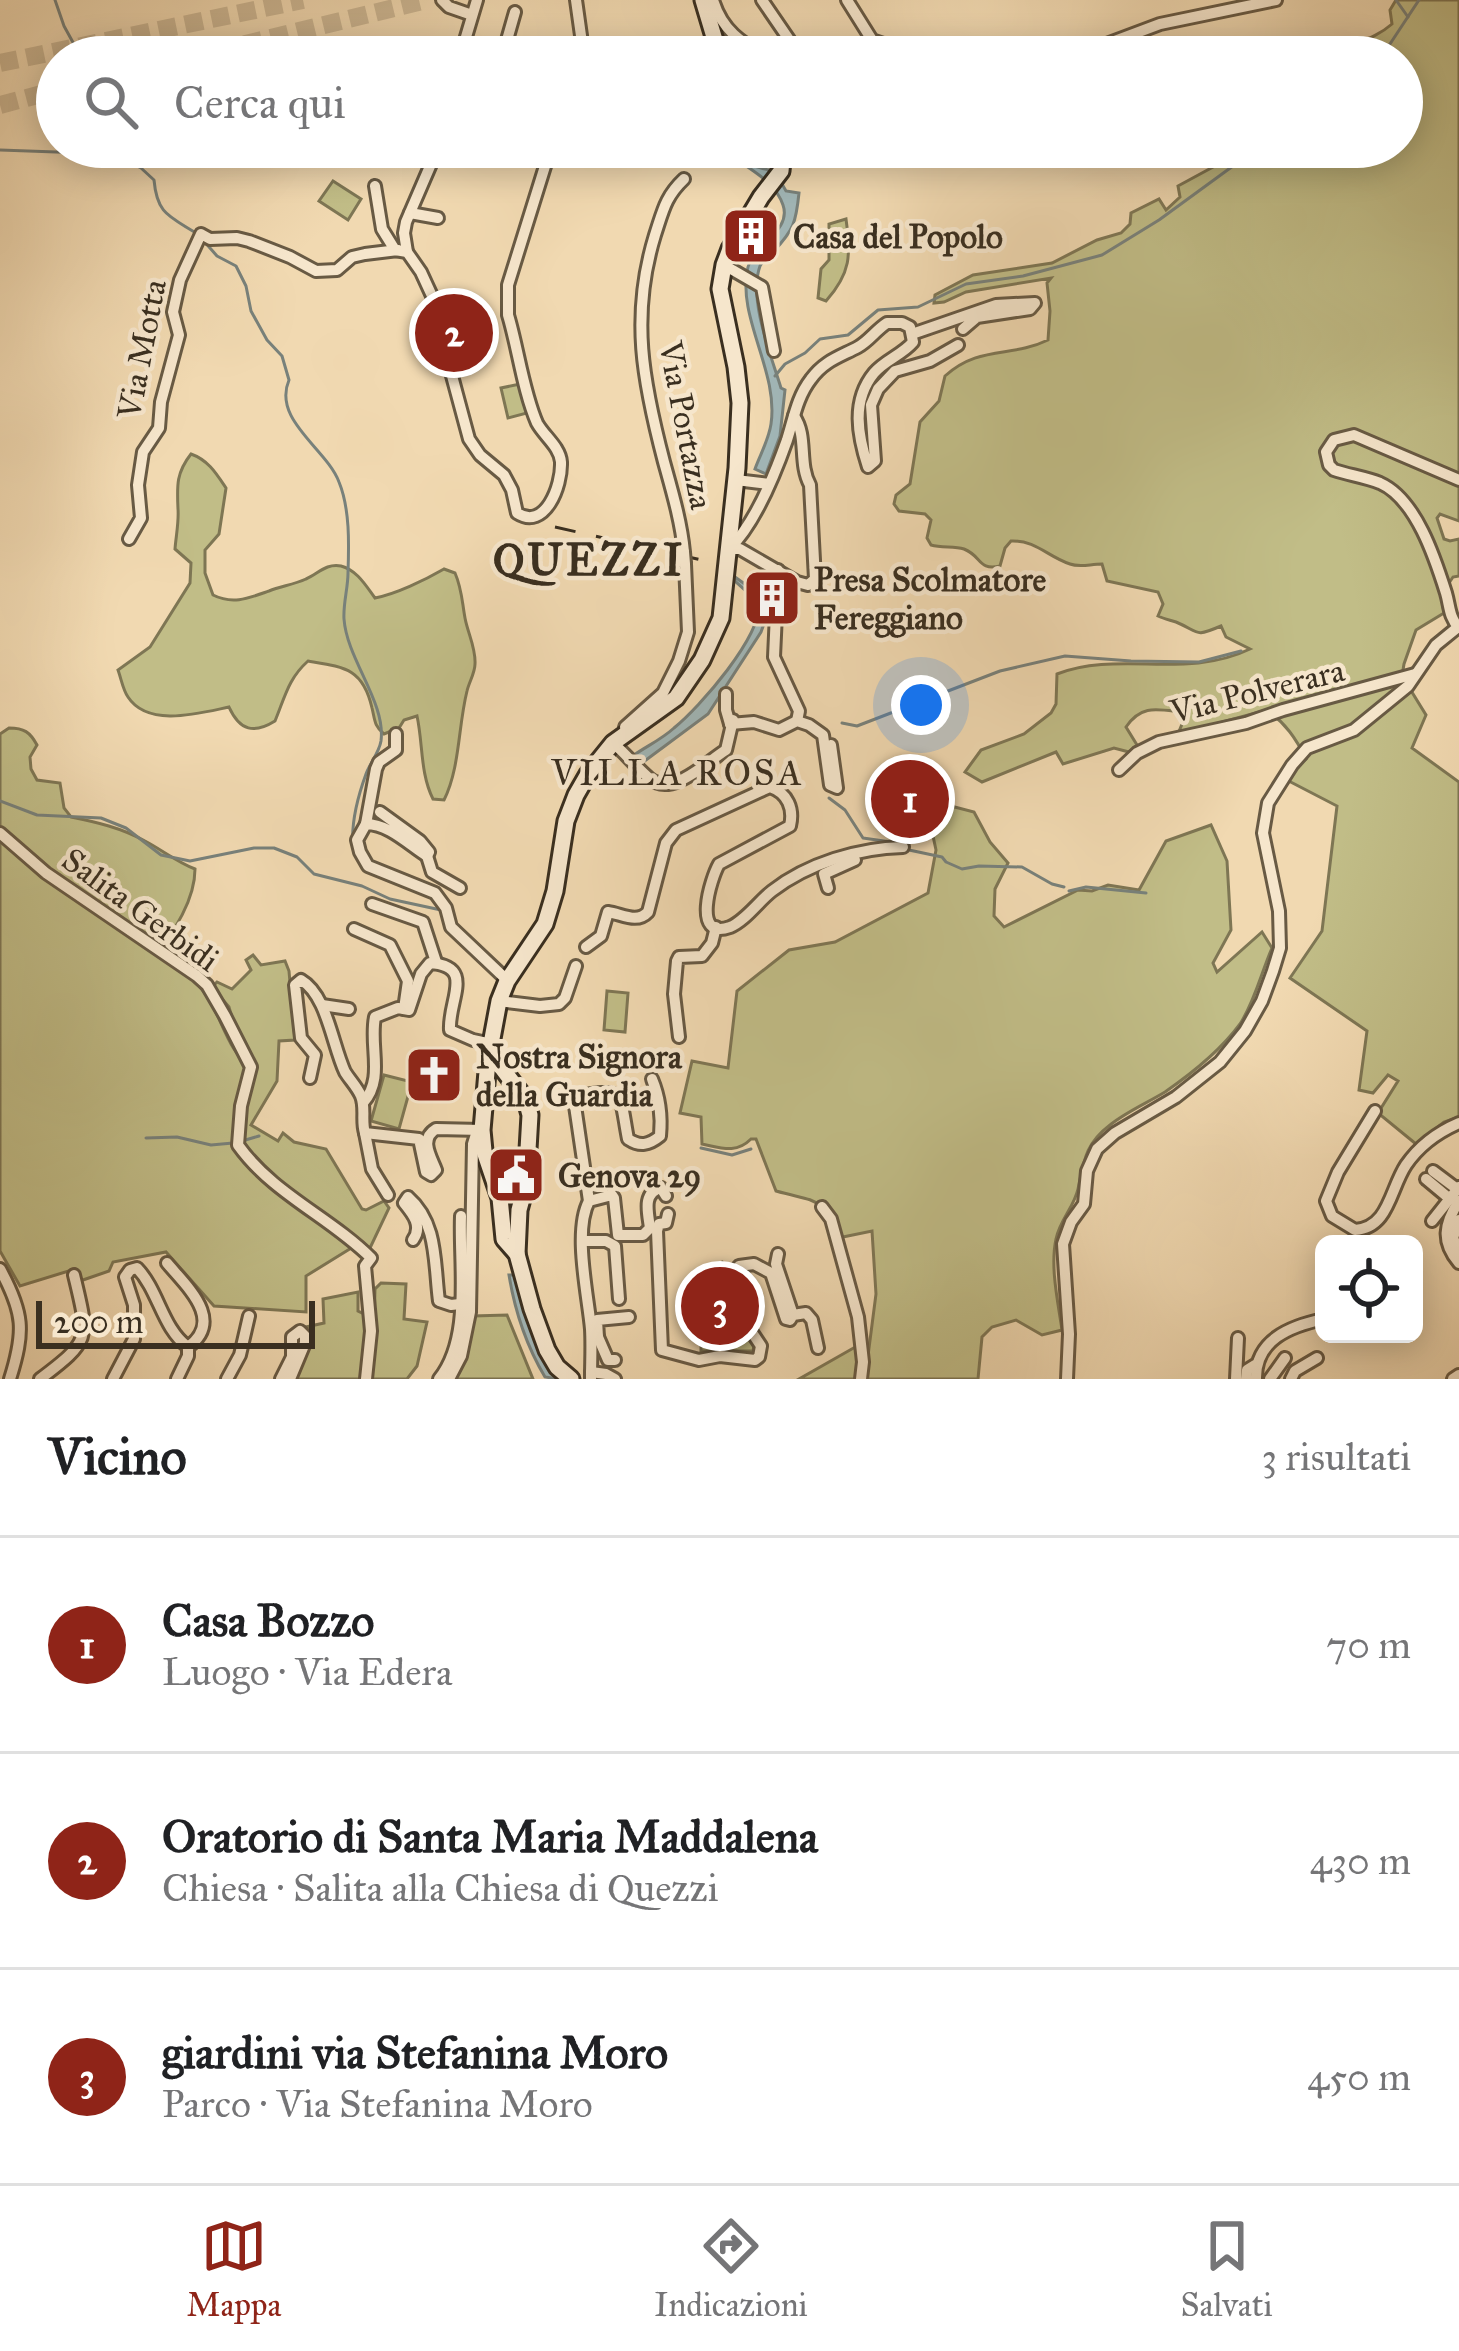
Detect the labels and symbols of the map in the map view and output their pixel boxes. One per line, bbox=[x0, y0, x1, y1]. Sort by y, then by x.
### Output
building icon: Casa del Popolo bbox=[720, 205, 782, 267]
place label: Casa del Popolo bbox=[793, 217, 1003, 257]
street label: Via Motta bbox=[109, 276, 175, 423]
pin: 2 bbox=[415, 288, 493, 378]
street label: Via Portazza bbox=[650, 337, 722, 513]
district label: QUEZZI bbox=[493, 532, 685, 587]
place label: Presa Scolmatore Fereggiano bbox=[814, 560, 1047, 638]
building icon: Presa Scolmatore Fereggiano bbox=[741, 567, 803, 629]
street label: Via Polverara bbox=[1165, 650, 1349, 732]
your location bbox=[891, 675, 951, 735]
district label: VILLA ROSA bbox=[550, 751, 805, 795]
pin: 1 bbox=[871, 754, 949, 844]
street label: Salita Gerbidi bbox=[54, 839, 227, 980]
place label: Nostra Signora della Guardia bbox=[476, 1037, 683, 1115]
church icon: Nostra Signora della Guardia bbox=[403, 1044, 465, 1106]
public building icon: Genova 29 bbox=[485, 1144, 547, 1206]
place label: Genova 29 bbox=[558, 1156, 701, 1197]
pin: 3 bbox=[681, 1261, 759, 1351]
scale bar bbox=[36, 1295, 315, 1348]

